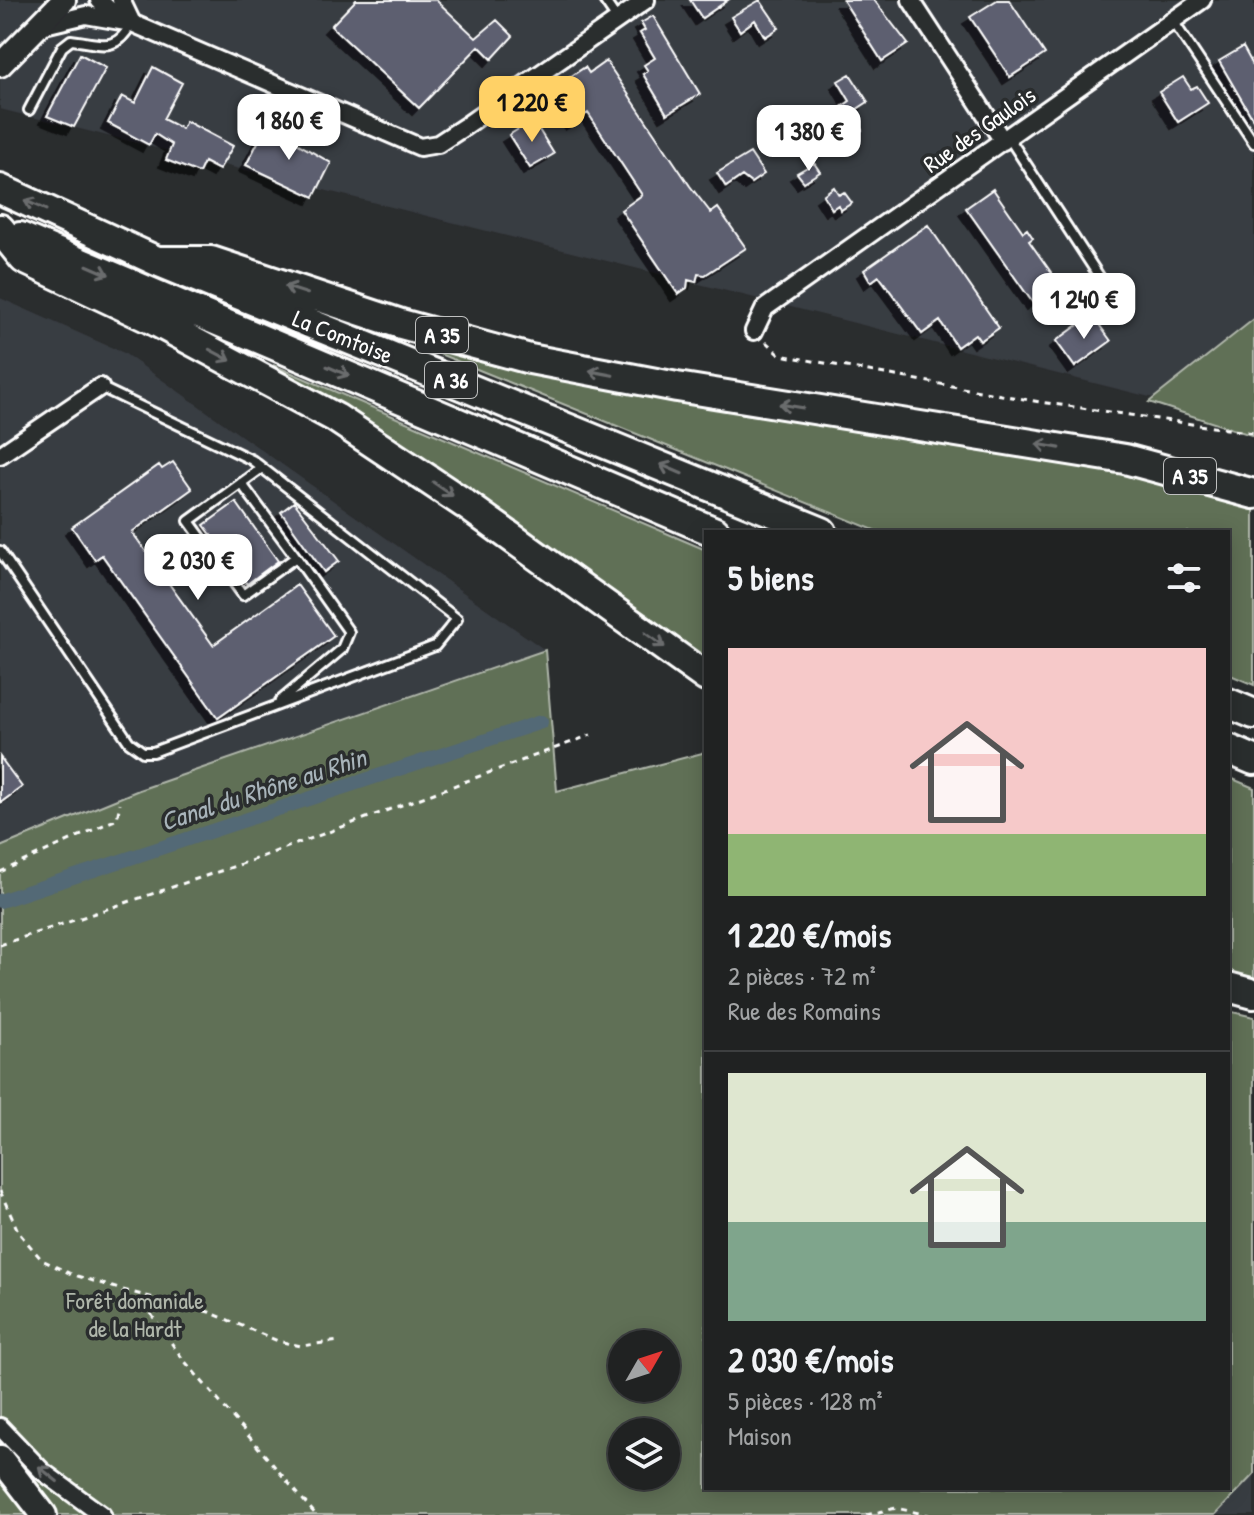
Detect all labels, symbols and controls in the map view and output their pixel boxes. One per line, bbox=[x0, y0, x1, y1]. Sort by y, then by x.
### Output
pin: 1 220 € bbox=[458, 76, 606, 144]
street label: Rue des Gaulois bbox=[916, 78, 1042, 180]
text: 1 220 € bbox=[497, 84, 567, 119]
pin: 1 860 € bbox=[215, 94, 363, 162]
text: 1 860 € bbox=[255, 102, 323, 137]
pin: 1 380 € bbox=[735, 105, 883, 173]
text: 1 380 € bbox=[775, 113, 843, 148]
one-way arrow bbox=[24, 197, 48, 212]
one-way arrow bbox=[85, 264, 110, 279]
pin: 1 240 € bbox=[1010, 273, 1158, 341]
text: 1 240 € bbox=[1050, 281, 1118, 316]
one-way arrow bbox=[284, 282, 309, 297]
street label: La Comtoise bbox=[288, 301, 398, 371]
road number: A 35 bbox=[416, 317, 468, 353]
one-way arrow bbox=[208, 348, 232, 364]
road number: A 36 bbox=[425, 362, 477, 398]
one-way arrow bbox=[589, 364, 614, 379]
one-way arrow bbox=[325, 365, 349, 380]
one-way arrow bbox=[779, 397, 805, 412]
one-way arrow bbox=[1036, 438, 1061, 453]
road number: A 35 bbox=[1164, 458, 1216, 494]
one-way arrow bbox=[660, 461, 684, 476]
one-way arrow bbox=[431, 481, 453, 497]
pin: 2 030 € bbox=[124, 534, 272, 602]
text: 2 030 € bbox=[162, 542, 234, 577]
text: 5 biens bbox=[728, 555, 814, 601]
icon: filters bbox=[1162, 556, 1206, 600]
one-way arrow bbox=[643, 632, 665, 648]
icon: home bbox=[895, 700, 1039, 844]
water label: Canal du Rhône au Rhin bbox=[156, 739, 372, 839]
text: 1 220 €/mois bbox=[728, 912, 891, 958]
text: 2 pièces · 72 m² bbox=[728, 958, 876, 993]
text: Rue des Romains bbox=[728, 993, 881, 1028]
icon: home bbox=[895, 1125, 1039, 1269]
park label: Forêt domaniale de la Hardt bbox=[65, 1284, 204, 1344]
north arrow bbox=[608, 1330, 680, 1402]
map controls bbox=[608, 1330, 680, 1490]
text: 2 030 €/mois bbox=[728, 1337, 894, 1383]
text: 5 pièces · 128 m² bbox=[728, 1383, 882, 1418]
button: layers bbox=[608, 1418, 680, 1490]
text: Maison bbox=[728, 1418, 792, 1453]
one-way arrow bbox=[38, 1466, 59, 1483]

